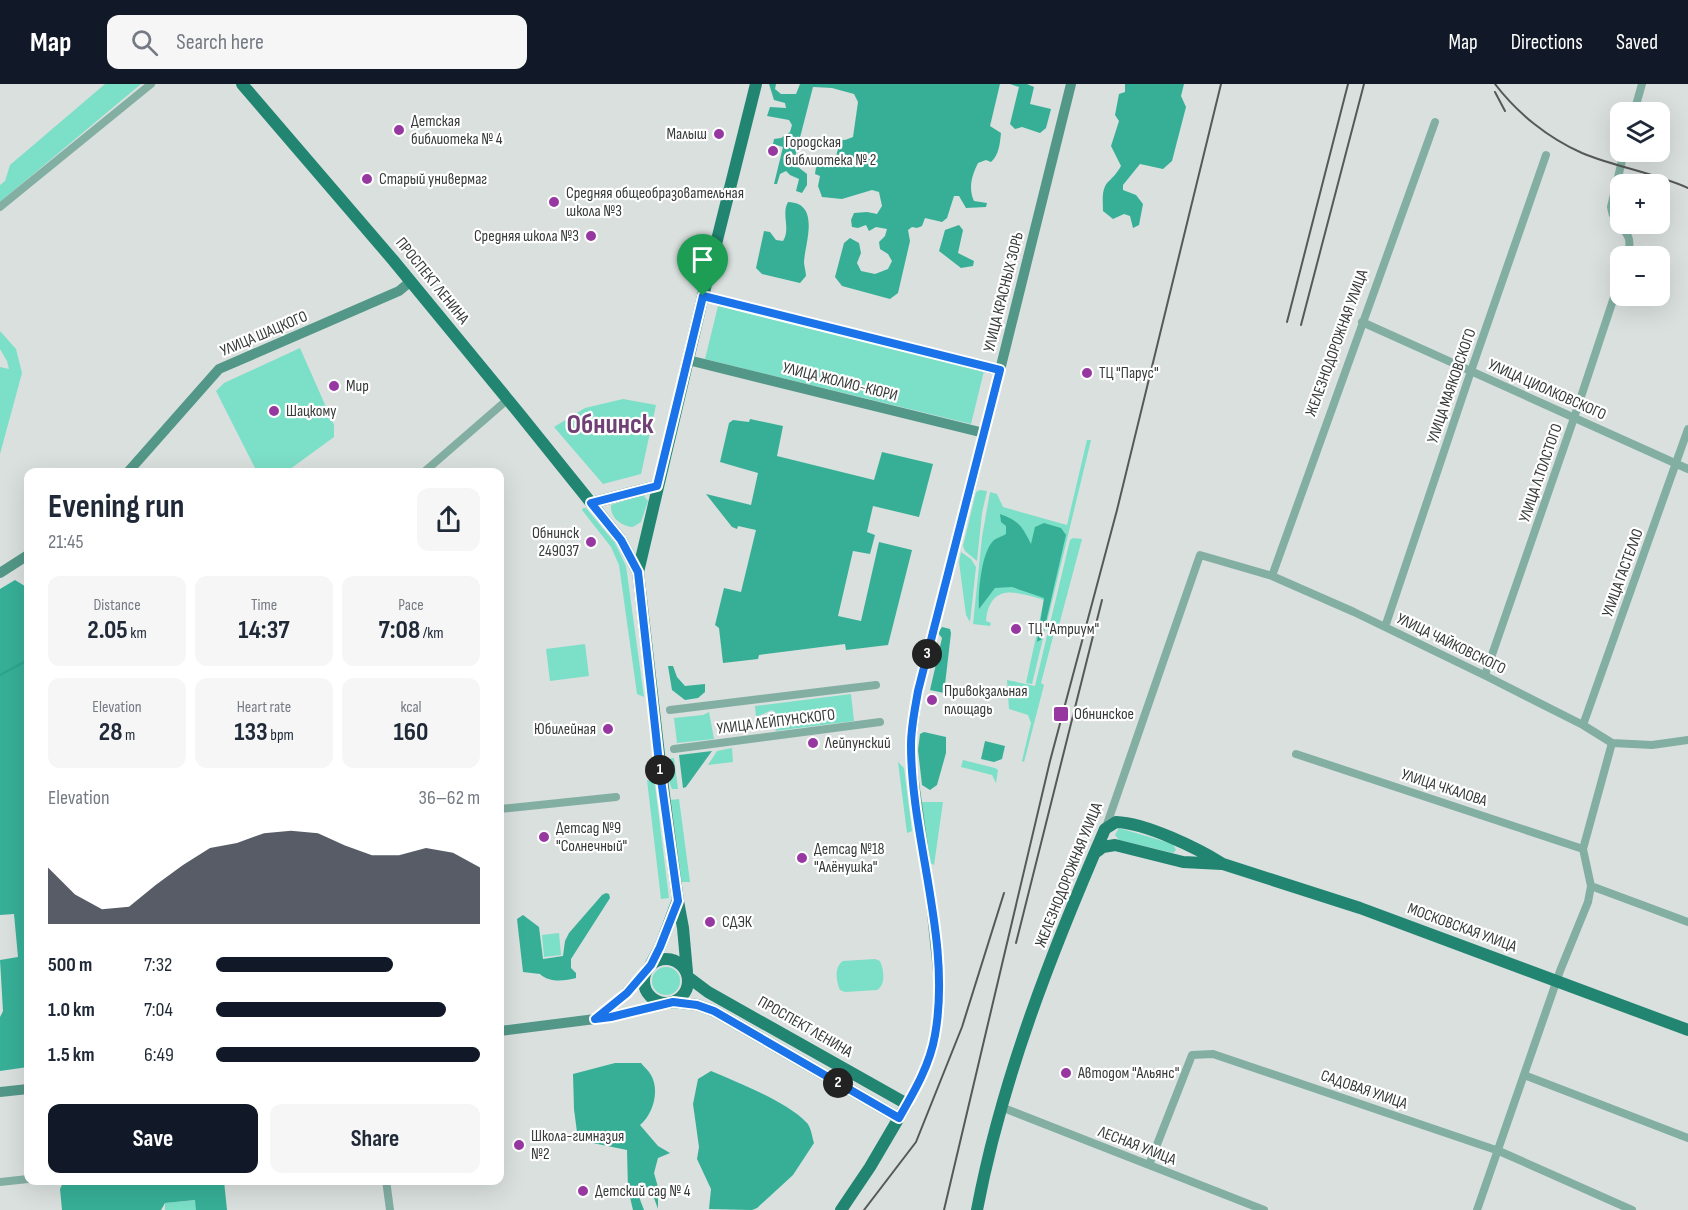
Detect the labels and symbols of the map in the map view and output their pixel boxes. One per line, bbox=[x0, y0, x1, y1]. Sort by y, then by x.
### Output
place label: Детская библиотека № 4 bbox=[411, 112, 503, 149]
marker: Детская библиотека № 4 bbox=[392, 123, 406, 137]
place label: Малыш bbox=[667, 125, 707, 144]
marker: Малыш bbox=[712, 127, 726, 141]
place label: Городская библиотека № 2 bbox=[785, 133, 876, 170]
marker: Городская библиотека № 2 bbox=[766, 144, 780, 158]
place label: Старый универмаг bbox=[379, 170, 487, 189]
marker: Старый универмаг bbox=[360, 172, 374, 186]
place label: Средняя общеобразовательная школа №3 bbox=[566, 184, 744, 221]
marker: Средняя общеобразовательная школа №3 bbox=[547, 195, 561, 209]
place label: Средняя школа №3 bbox=[474, 227, 579, 246]
marker: Средняя школа №3 bbox=[584, 229, 598, 243]
street label: УЛИЦА КРАСНЫХ ЗОРЬ bbox=[980, 230, 1028, 354]
street label: ПРОСПЕКТ ЛЕНИНА bbox=[391, 234, 473, 328]
pin bbox=[677, 234, 728, 296]
street label: ЖЕЛЕЗНОДОРОЖНАЯ УЛИЦА bbox=[1302, 267, 1372, 419]
street label: УЛИЦА ШАЦКОГО bbox=[218, 307, 310, 361]
street label: УЛИЦА МАЯКОВСКОГО bbox=[1423, 326, 1481, 446]
street label: УЛИЦА ЦИОЛКОВСКОГО bbox=[1485, 355, 1609, 425]
street label: УЛИЦА ЖОЛИО-КЮРИ bbox=[780, 359, 900, 405]
place label: ТЦ "Парус" bbox=[1099, 364, 1159, 383]
marker: ТЦ "Парус" bbox=[1080, 366, 1094, 380]
place label: Мир bbox=[346, 377, 369, 396]
marker: Мир bbox=[327, 379, 341, 393]
place label: Шацкому bbox=[286, 402, 336, 421]
marker: Шацкому bbox=[267, 404, 281, 418]
district label: Обнинск bbox=[566, 408, 654, 441]
street label: УЛИЦА Л.ТОЛСТОГО bbox=[1515, 421, 1567, 525]
place label: Обнинск 249037 bbox=[532, 524, 580, 561]
street label: УЛИЦА ГАСТЕЛЛО bbox=[1598, 526, 1648, 620]
marker: Обнинск 249037 bbox=[584, 535, 598, 549]
street label: УЛИЦА ЧАЙКОВСКОГО bbox=[1393, 609, 1509, 679]
place label: ТЦ "Атриум" bbox=[1028, 620, 1099, 639]
marker: ТЦ "Атриум" bbox=[1009, 622, 1023, 636]
pin: 3 bbox=[912, 639, 942, 669]
place label: Привокзальная площадь bbox=[944, 682, 1028, 719]
marker: Привокзальная площадь bbox=[925, 693, 939, 707]
street label: УЛИЦА ЛЕЙПУНСКОГО bbox=[716, 705, 836, 739]
marker: Обнинское bbox=[1052, 705, 1070, 723]
place label: Обнинское bbox=[1074, 705, 1134, 724]
place label: Юбилейная bbox=[534, 720, 596, 739]
marker: Юбилейная bbox=[601, 722, 615, 736]
place label: Лейпунский bbox=[824, 734, 891, 753]
marker: Лейпунский bbox=[806, 736, 820, 750]
pin: 1 bbox=[645, 755, 675, 785]
street label: УЛИЦА ЧКАЛОВА bbox=[1399, 765, 1490, 811]
street label: ЖЕЛЕЗНОДОРОЖНАЯ УЛИЦА bbox=[1031, 800, 1107, 950]
place label: Детсад №9 "Солнечный" bbox=[556, 819, 627, 856]
marker: Детсад №9 "Солнечный" bbox=[537, 830, 551, 844]
place label: Детсад №18 "Алёнушка" bbox=[814, 840, 885, 877]
marker: Детсад №18 "Алёнушка" bbox=[795, 851, 809, 865]
street label: МОСКОВСКАЯ УЛИЦА bbox=[1405, 899, 1519, 957]
place label: СДЭК bbox=[722, 913, 753, 932]
marker: СДЭК bbox=[703, 915, 717, 929]
street label: ПРОСПЕКТ ЛЕНИНА bbox=[754, 992, 856, 1062]
place label: Автодом "Альянс" bbox=[1077, 1064, 1179, 1083]
marker: Автодом "Альянс" bbox=[1059, 1066, 1073, 1080]
street label: САДОВАЯ УЛИЦА bbox=[1318, 1066, 1410, 1114]
pin: 2 bbox=[823, 1068, 853, 1098]
street label: ЛЕСНАЯ УЛИЦА bbox=[1095, 1122, 1179, 1170]
place label: Школа-гимназия №2 bbox=[531, 1127, 624, 1164]
marker: Школа-гимназия №2 bbox=[512, 1138, 526, 1152]
place label: Детский сад № 4 bbox=[595, 1182, 691, 1201]
marker: Детский сад № 4 bbox=[576, 1184, 590, 1198]

